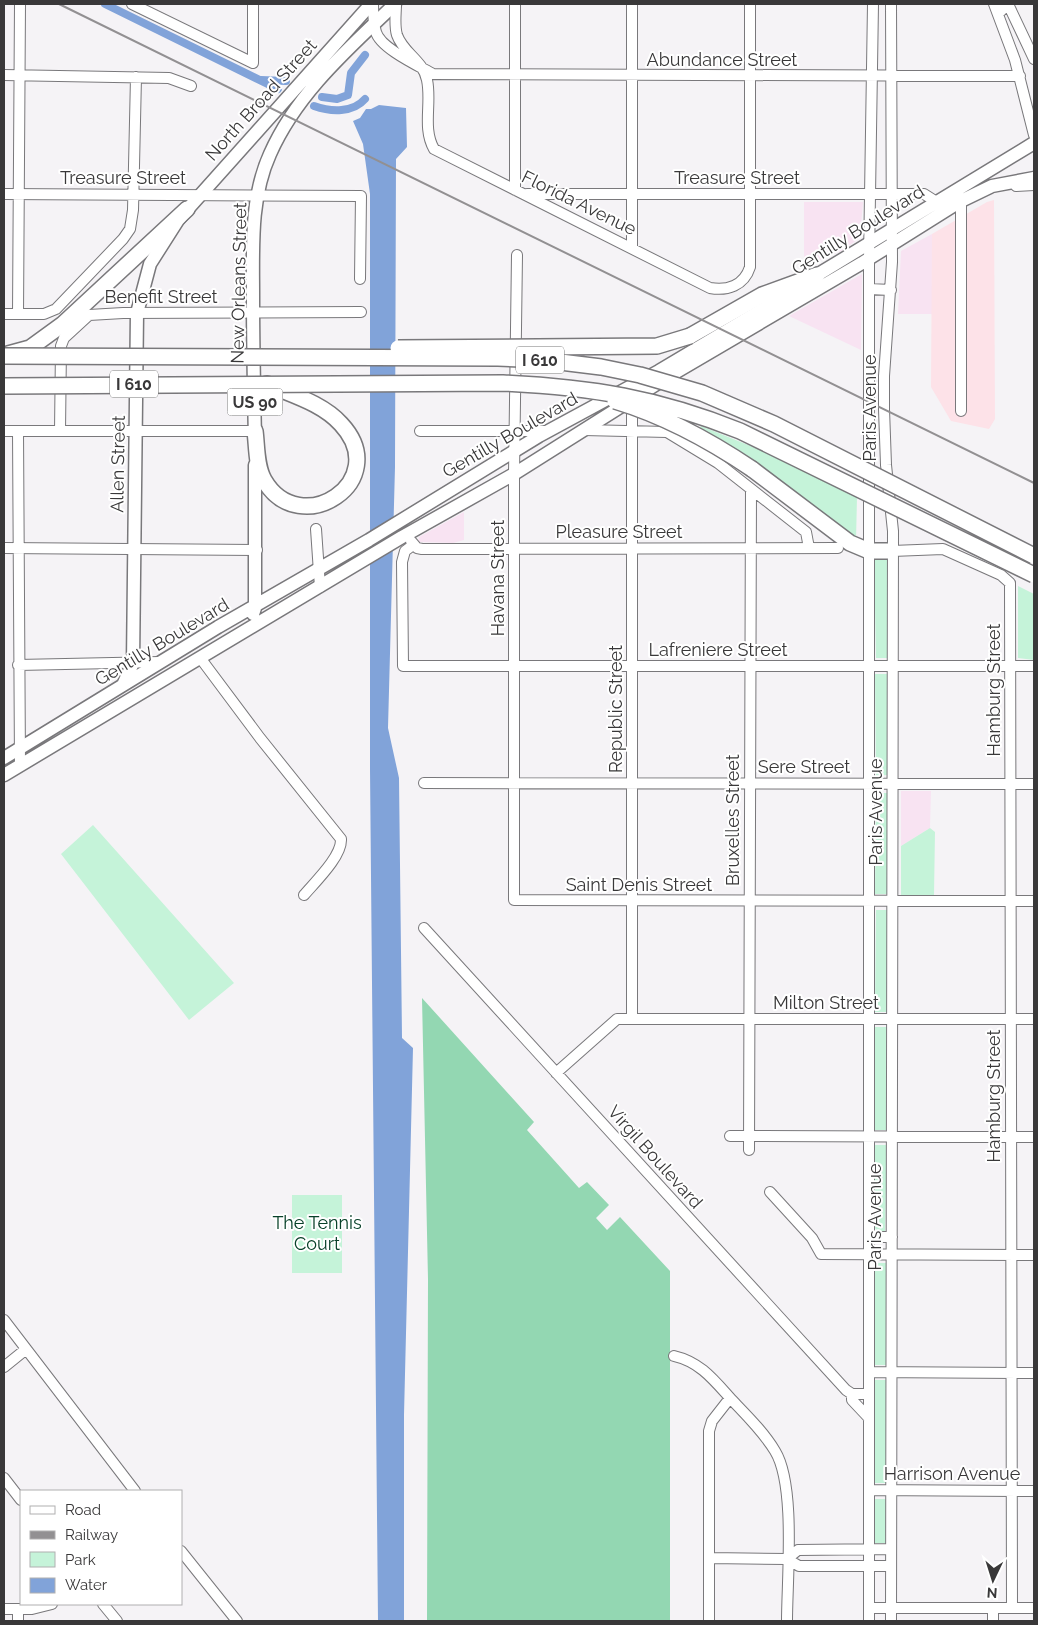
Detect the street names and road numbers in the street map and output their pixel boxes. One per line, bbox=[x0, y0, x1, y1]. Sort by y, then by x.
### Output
street label: North Broad Street bbox=[201, 35, 321, 165]
street label: Abundance Street bbox=[647, 49, 797, 70]
street label: Florida Avenue bbox=[519, 166, 640, 239]
street label: Treasure Street bbox=[60, 167, 186, 188]
street label: Treasure Street bbox=[674, 167, 800, 188]
street label: Gentilly Boulevard bbox=[788, 180, 928, 279]
street label: New Orleans Street bbox=[227, 202, 250, 364]
street label: Benefit Street bbox=[104, 286, 218, 307]
road number: I 610 bbox=[516, 346, 564, 374]
street label: Paris Avenue bbox=[859, 354, 880, 462]
road number: I 610 bbox=[110, 370, 158, 398]
street label: Gentilly Boulevard bbox=[439, 387, 581, 482]
road number: US 90 bbox=[228, 388, 282, 416]
street label: Allen Street bbox=[106, 415, 129, 513]
street label: Havana Street bbox=[487, 520, 508, 636]
street label: Pleasure Street bbox=[556, 521, 682, 542]
street label: Gentilly Boulevard bbox=[91, 593, 232, 690]
street label: Hamburg Street bbox=[983, 623, 1004, 757]
street label: Lafreniere Street bbox=[649, 639, 787, 660]
street label: Republic Street bbox=[605, 645, 626, 773]
street label: Bruxelles Street bbox=[722, 754, 743, 886]
street label: Sere Street bbox=[758, 756, 850, 777]
street label: Paris Avenue bbox=[865, 758, 886, 866]
street label: Saint Denis Street bbox=[566, 874, 712, 895]
street label: Milton Street bbox=[773, 992, 879, 1013]
street label: Hamburg Street bbox=[983, 1029, 1004, 1163]
street label: Virgil Boulevard bbox=[604, 1101, 707, 1212]
street label: Paris Avenue bbox=[864, 1163, 885, 1271]
street label: Harrison Avenue bbox=[884, 1463, 1021, 1484]

